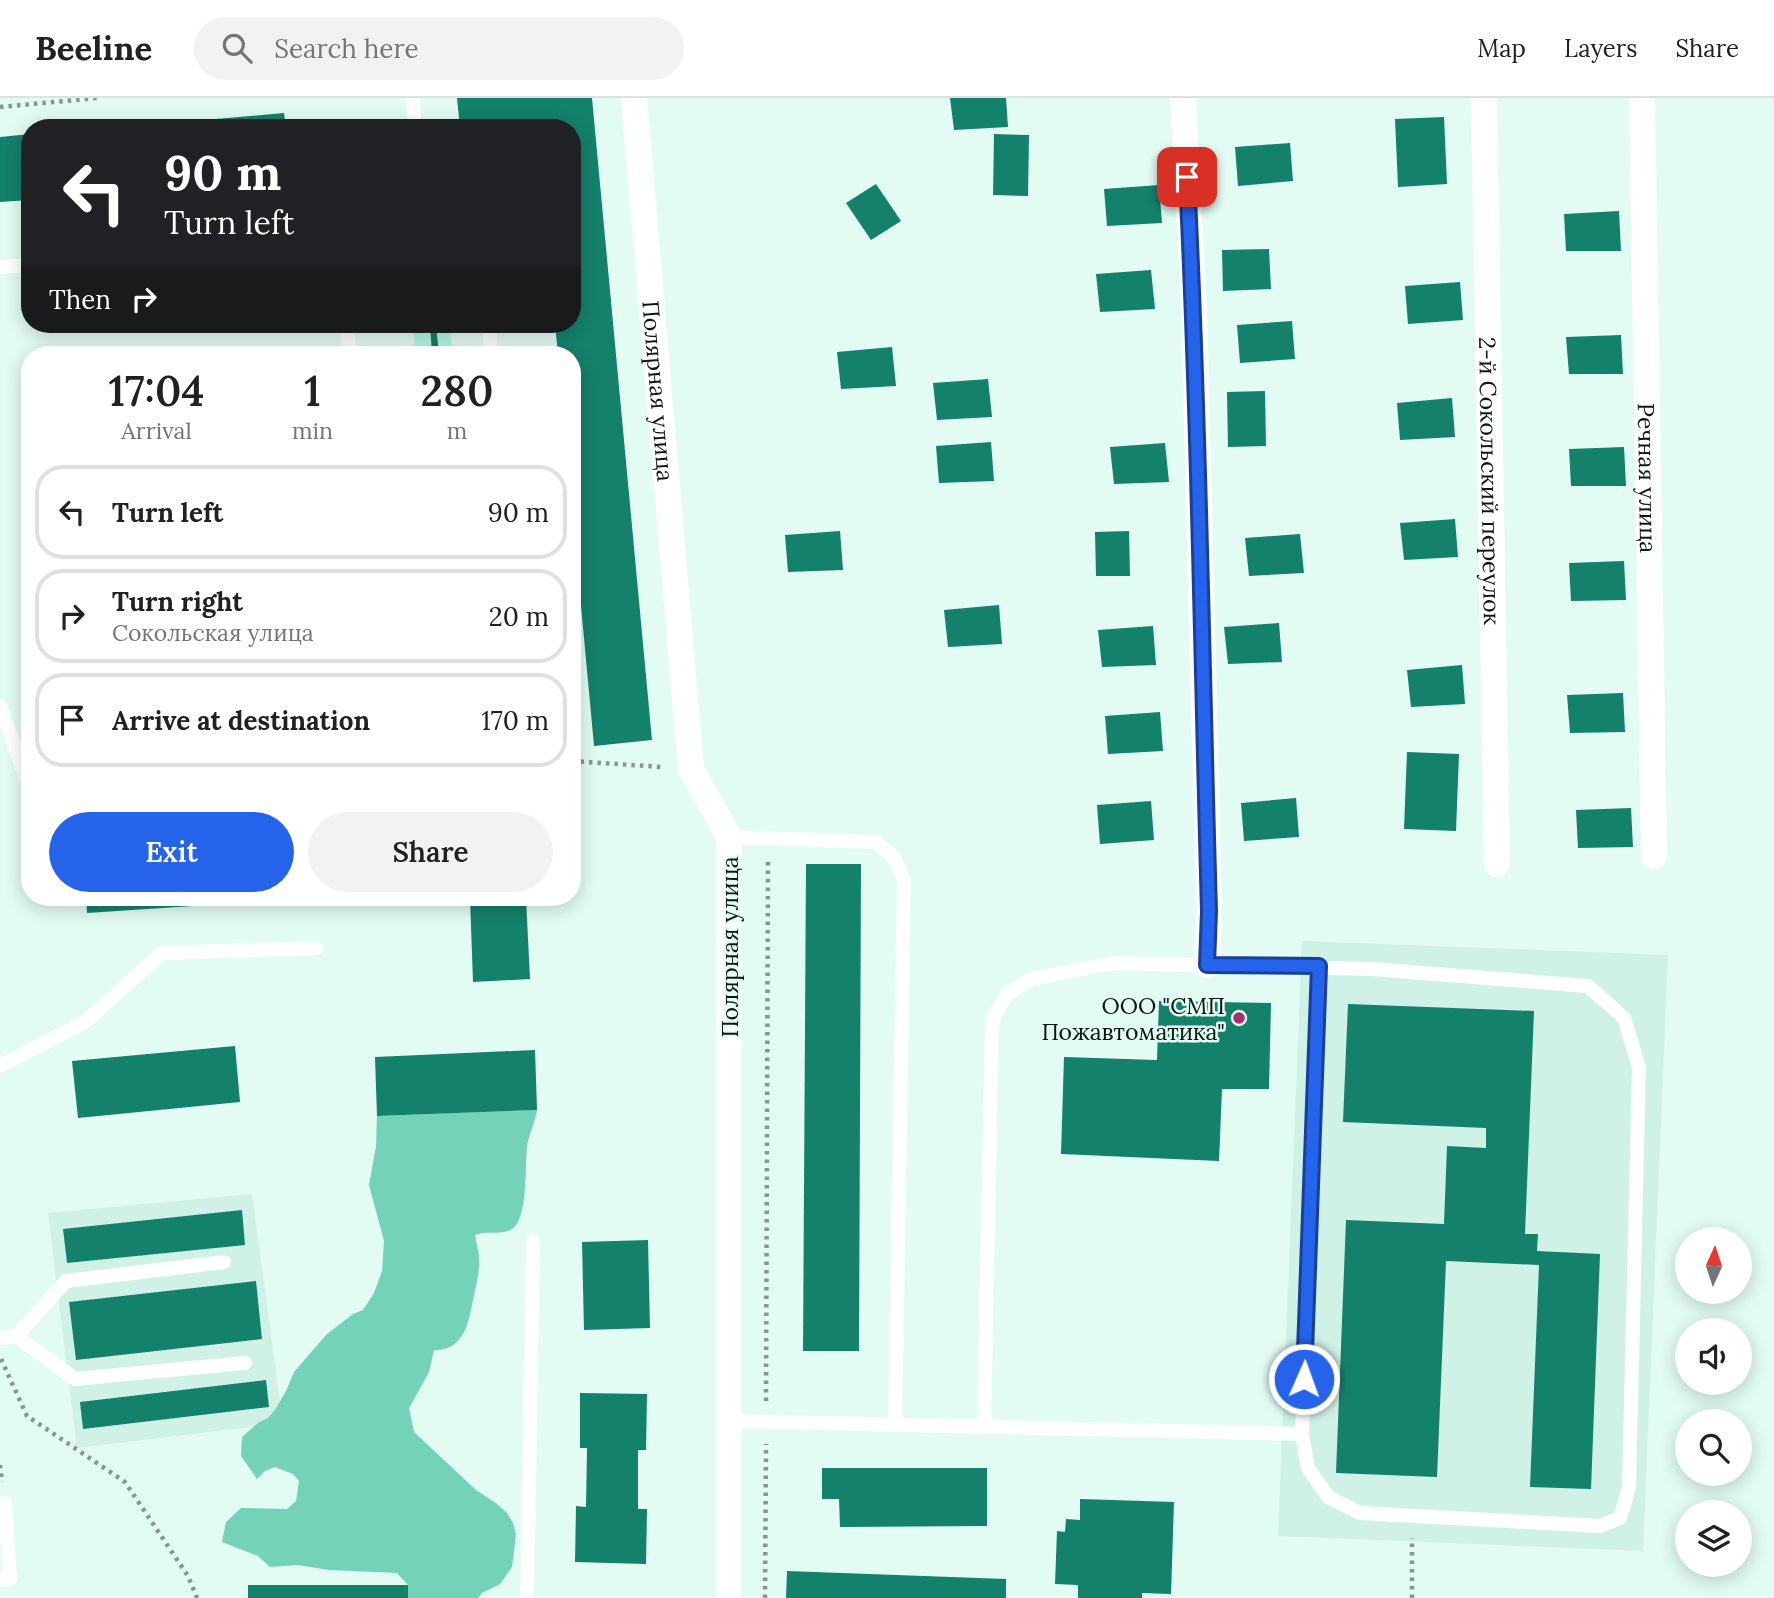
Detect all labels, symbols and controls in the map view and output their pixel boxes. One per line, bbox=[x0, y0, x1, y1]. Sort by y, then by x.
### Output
search box bbox=[194, 17, 684, 80]
text: Beeline bbox=[35, 27, 152, 69]
icon: search bbox=[218, 29, 256, 67]
text: Search here bbox=[274, 32, 419, 65]
text: Map bbox=[1477, 33, 1526, 64]
text: Layers bbox=[1564, 33, 1637, 64]
text: Share bbox=[1675, 33, 1739, 64]
text: 90 m bbox=[164, 141, 281, 203]
icon: left bbox=[49, 147, 140, 238]
pin bbox=[1157, 147, 1217, 207]
icon: arrive bbox=[1168, 158, 1206, 196]
text: Turn left bbox=[164, 202, 294, 243]
icon: right bbox=[125, 280, 163, 318]
text: Then bbox=[49, 283, 111, 316]
street label: Полярная улица bbox=[637, 299, 681, 483]
street label: 2-й Сокольский переулок bbox=[1474, 337, 1507, 626]
text: 17:04 bbox=[109, 364, 204, 418]
text: 1 bbox=[304, 364, 321, 418]
text: 280 bbox=[421, 364, 493, 418]
street label: Речная улица bbox=[1632, 403, 1664, 553]
text: Arrival bbox=[121, 416, 192, 445]
text: min bbox=[292, 416, 333, 445]
text: m bbox=[447, 416, 467, 445]
icon: left bbox=[53, 493, 91, 531]
text: Turn left bbox=[112, 496, 223, 529]
text: 90 m bbox=[488, 496, 549, 529]
text: Turn right bbox=[112, 585, 243, 618]
icon: right bbox=[53, 597, 91, 635]
text: 20 m bbox=[489, 600, 549, 633]
text: Сокольская улица bbox=[112, 618, 314, 647]
icon: arrive bbox=[53, 701, 91, 739]
text: Arrive at destination bbox=[112, 704, 370, 737]
text: 170 m bbox=[481, 704, 549, 737]
button: Exit bbox=[49, 812, 294, 892]
button: Share bbox=[308, 812, 553, 892]
street label: Полярная улица bbox=[715, 856, 744, 1038]
place label: ООО "СМП Пожавтоматика" bbox=[1041, 991, 1225, 1046]
marker: ООО "СМП Пожавтоматика" bbox=[1231, 1010, 1247, 1026]
north arrow bbox=[1675, 1227, 1752, 1304]
map controls bbox=[1675, 1227, 1752, 1577]
button: sound bbox=[1675, 1318, 1752, 1395]
position arrow bbox=[1267, 1342, 1341, 1416]
button: search bbox=[1675, 1409, 1752, 1486]
button: layers bbox=[1675, 1500, 1752, 1577]

